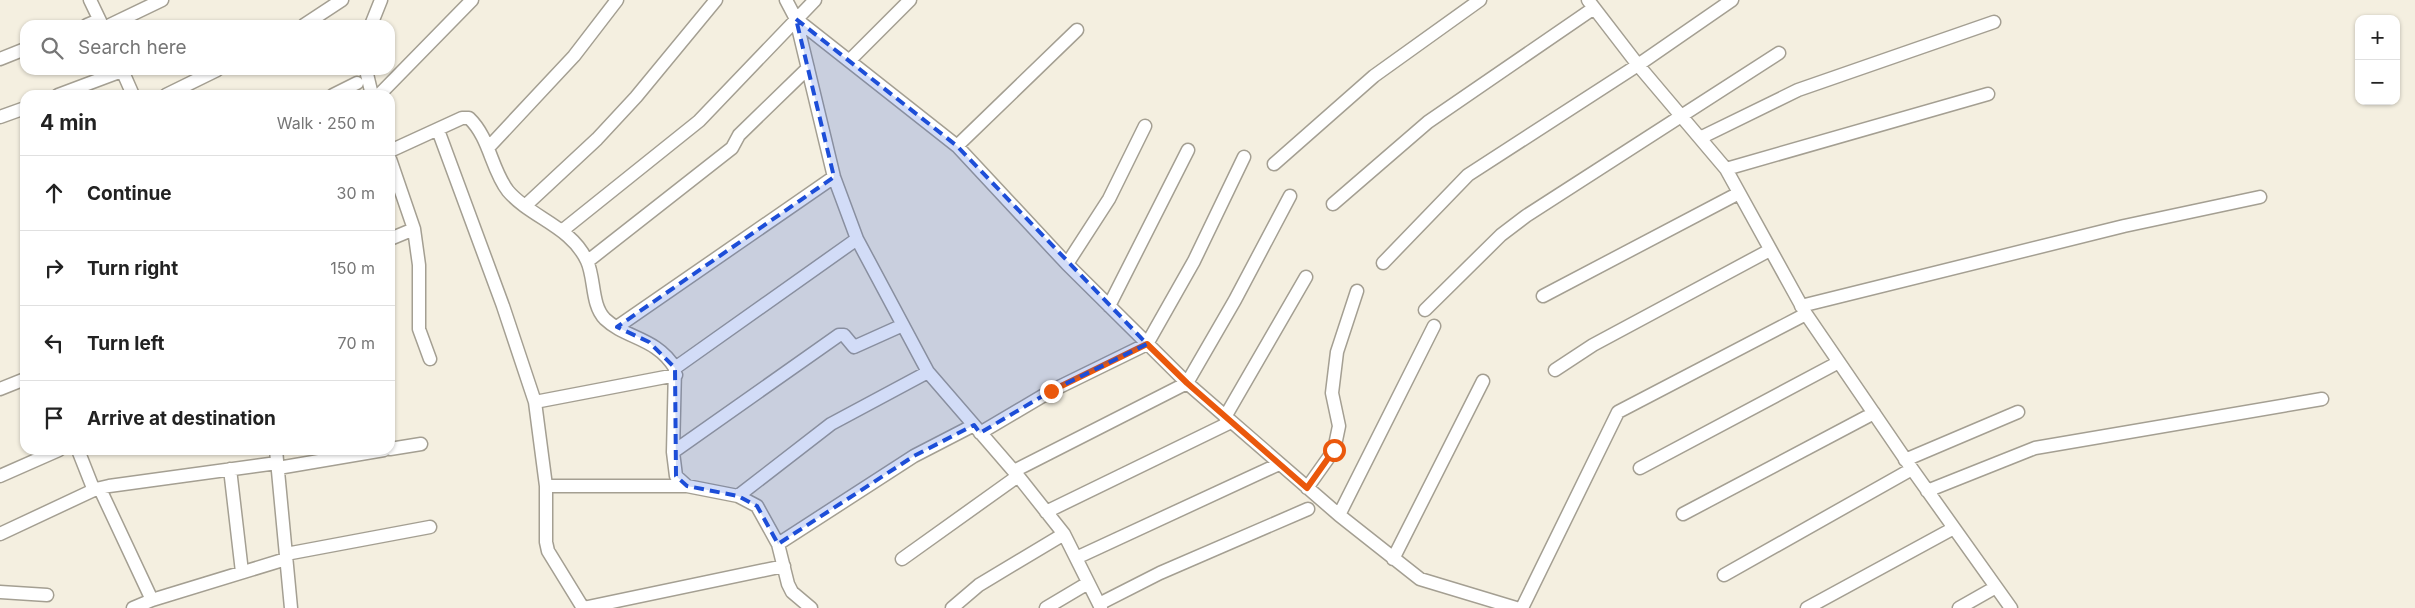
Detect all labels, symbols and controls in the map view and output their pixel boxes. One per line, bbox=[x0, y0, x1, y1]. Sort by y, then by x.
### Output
map controls bbox=[2355, 15, 2400, 105]
button: + bbox=[2355, 15, 2400, 60]
search box bbox=[20, 20, 395, 75]
icon: search bbox=[38, 34, 66, 62]
text: Search here bbox=[78, 36, 187, 59]
button: − bbox=[2355, 60, 2400, 105]
text: 4 min bbox=[40, 110, 97, 135]
text: Walk · 250 m bbox=[277, 113, 375, 133]
icon: ahead bbox=[40, 179, 68, 207]
text: Continue bbox=[87, 182, 172, 205]
text: 30 m bbox=[337, 183, 375, 203]
icon: right bbox=[40, 254, 68, 282]
text: Turn right bbox=[87, 257, 178, 280]
text: 150 m bbox=[330, 258, 375, 278]
icon: left bbox=[40, 329, 68, 357]
text: Turn left bbox=[87, 332, 165, 355]
text: 70 m bbox=[338, 333, 375, 353]
route end bbox=[1040, 380, 1063, 403]
icon: arrive bbox=[40, 404, 68, 432]
text: Arrive at destination bbox=[87, 407, 276, 430]
route start bbox=[1323, 439, 1346, 462]

